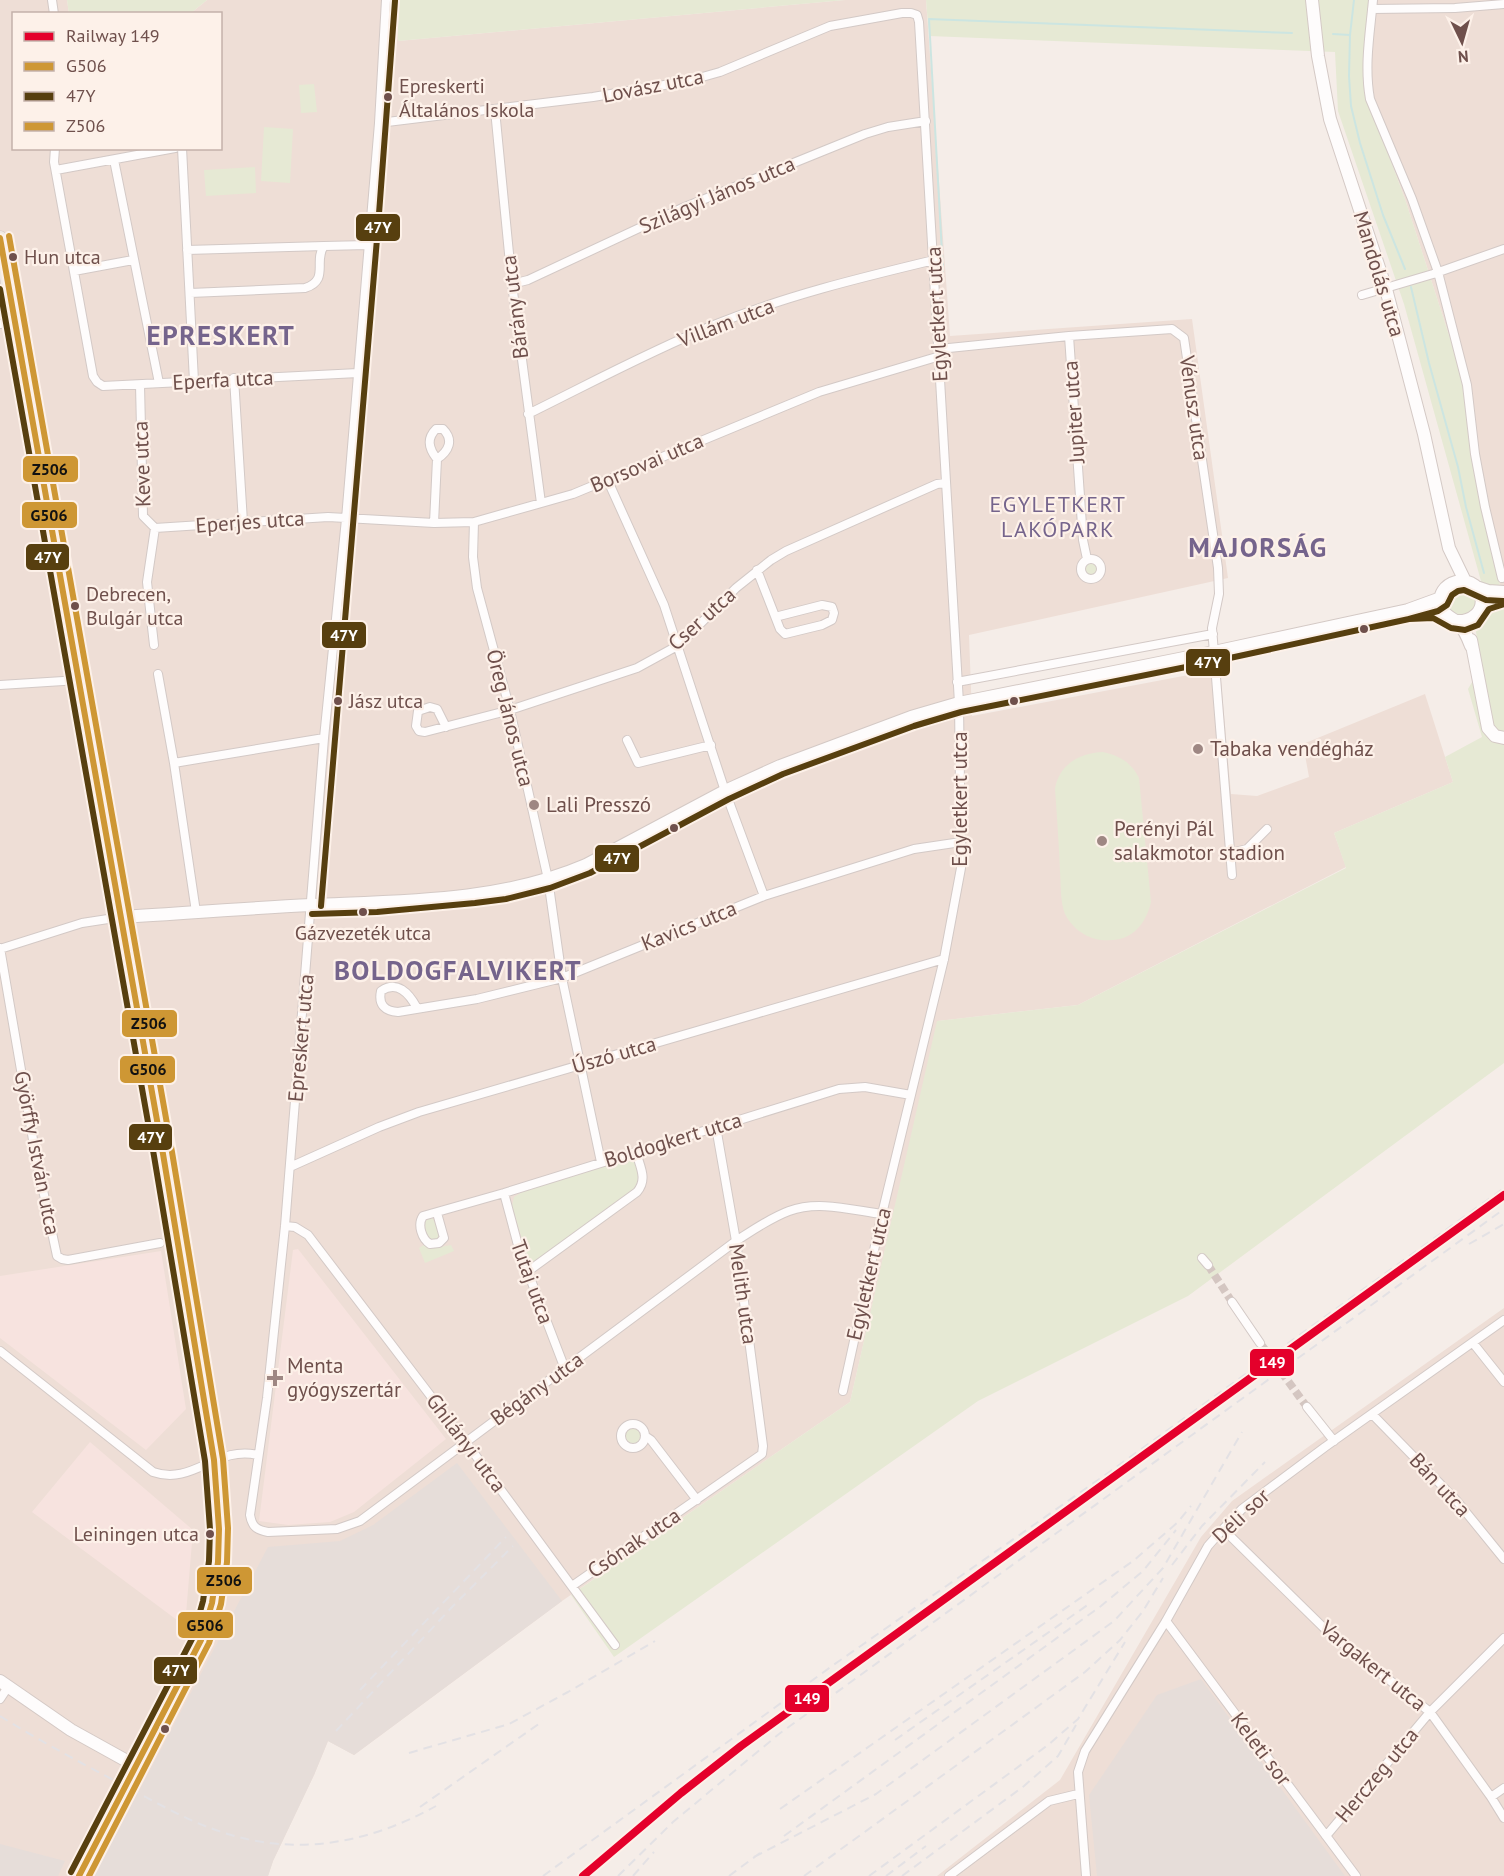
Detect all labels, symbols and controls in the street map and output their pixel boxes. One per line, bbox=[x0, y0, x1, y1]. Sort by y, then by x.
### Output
legend bbox=[12, 12, 222, 150]
north arrow bbox=[1432, 12, 1492, 72]
text: Railway 149 bbox=[66, 24, 160, 47]
text: N bbox=[1457, 47, 1469, 67]
text: G506 bbox=[66, 54, 106, 77]
street label: Lovász utca bbox=[600, 62, 706, 109]
place label: Epreskerti Általános Iskola bbox=[399, 73, 534, 123]
text: 47Y bbox=[66, 84, 96, 107]
marker: Epreskerti Általános Iskola bbox=[382, 91, 394, 103]
text: Z506 bbox=[66, 114, 105, 137]
street label: Szilágyi János utca bbox=[635, 150, 799, 240]
street label: Mandolás utca bbox=[1348, 208, 1411, 340]
line badge: 47Y bbox=[355, 213, 401, 242]
text: 47Y bbox=[364, 217, 392, 237]
place label: Hun utca bbox=[24, 244, 101, 270]
street label: Egyletkert utca bbox=[919, 246, 954, 382]
marker: Hun utca bbox=[7, 251, 19, 263]
street label: Bárány utca bbox=[495, 254, 534, 361]
street label: Villám utca bbox=[673, 292, 778, 354]
district label: EPRESKERT bbox=[147, 318, 295, 352]
street label: Vénusz utca bbox=[1174, 353, 1215, 462]
street label: Jupiter utca bbox=[1056, 360, 1091, 465]
street label: Eperfa utca bbox=[172, 363, 274, 396]
street label: Keve utca bbox=[127, 420, 156, 508]
street label: Borsovai utca bbox=[586, 427, 707, 498]
line badge: Z506 bbox=[22, 455, 79, 483]
text: Z506 bbox=[32, 459, 68, 479]
district label: EGYLETKERT LAKÓPARK bbox=[989, 490, 1127, 543]
line badge: G506 bbox=[21, 501, 78, 529]
street label: Eperjes utca bbox=[195, 504, 305, 539]
text: G506 bbox=[31, 505, 67, 525]
district label: MAJORSÁG bbox=[1188, 530, 1328, 564]
line badge: 47Y bbox=[25, 543, 70, 571]
text: 47Y bbox=[34, 547, 62, 567]
place label: Debrecen, Bulgár utca bbox=[86, 581, 183, 631]
street label: Cser utca bbox=[662, 581, 741, 656]
marker: Debrecen, Bulgár utca bbox=[69, 600, 81, 612]
line badge: 47Y bbox=[321, 621, 367, 649]
unlabelled marker bbox=[1358, 623, 1370, 635]
text: 47Y bbox=[330, 625, 358, 645]
street label: Öreg János utca bbox=[480, 646, 541, 789]
line badge: 47Y bbox=[1185, 648, 1231, 677]
text: 47Y bbox=[1194, 652, 1222, 672]
place label: Jász utca bbox=[348, 688, 423, 714]
marker: Jász utca bbox=[332, 695, 344, 707]
unlabelled marker bbox=[1008, 695, 1020, 707]
street label: Egyletkert utca bbox=[946, 731, 973, 867]
place label: Tabaka vendégház bbox=[1210, 735, 1374, 762]
marker: Tabaka vendégház bbox=[1191, 742, 1205, 756]
place label: Lali Presszó bbox=[546, 791, 651, 818]
marker: Lali Presszó bbox=[527, 798, 541, 812]
place label: Perényi Pál salakmotor stadion bbox=[1114, 815, 1285, 866]
unlabelled marker bbox=[668, 822, 680, 834]
marker: Perényi Pál salakmotor stadion bbox=[1095, 834, 1109, 848]
line badge: 47Y bbox=[594, 844, 640, 873]
text: 47Y bbox=[603, 848, 631, 868]
street label: Kavics utca bbox=[637, 894, 740, 957]
marker: Gázvezeték utca bbox=[357, 906, 369, 918]
place label: Gázvezeték utca bbox=[295, 920, 431, 946]
district label: BOLDOGFALVIKERT bbox=[334, 953, 582, 987]
street label: Epreskert utca bbox=[281, 973, 320, 1103]
line badge: Z506 bbox=[121, 1009, 178, 1038]
text: Z506 bbox=[131, 1013, 167, 1033]
street label: Úszó utca bbox=[569, 1030, 659, 1079]
line badge: G506 bbox=[119, 1055, 176, 1084]
text: G506 bbox=[130, 1059, 166, 1079]
street label: Györffy István utca bbox=[8, 1069, 67, 1237]
street label: Boldogkert utca bbox=[601, 1106, 745, 1173]
line badge: 47Y bbox=[128, 1123, 173, 1151]
text: 47Y bbox=[137, 1127, 165, 1147]
street label: Egyletkert utca bbox=[840, 1205, 897, 1343]
street label: Tutaj utca bbox=[505, 1236, 560, 1328]
street label: Melith utca bbox=[723, 1242, 764, 1346]
street label: Bégány utca bbox=[485, 1346, 589, 1431]
line badge: 149 bbox=[1249, 1348, 1295, 1377]
place label: Menta gyógyszertár bbox=[287, 1352, 401, 1403]
text: 149 bbox=[1258, 1352, 1286, 1372]
marker: Menta gyógyszertár bbox=[268, 1371, 282, 1385]
street label: Ghilányi utca bbox=[420, 1388, 512, 1498]
street label: Bán utca bbox=[1404, 1447, 1477, 1522]
street label: Déli sor bbox=[1206, 1482, 1275, 1549]
street label: Csónak utca bbox=[582, 1502, 686, 1584]
place label: Leiningen utca bbox=[74, 1521, 199, 1547]
marker: Leiningen utca bbox=[204, 1528, 216, 1540]
line badge: Z506 bbox=[196, 1566, 253, 1595]
text: Z506 bbox=[206, 1570, 242, 1590]
line badge: G506 bbox=[177, 1611, 234, 1639]
street label: Vargakert utca bbox=[1314, 1614, 1432, 1717]
text: G506 bbox=[187, 1615, 223, 1635]
line badge: 47Y bbox=[153, 1656, 198, 1685]
text: 47Y bbox=[162, 1660, 190, 1680]
line badge: 149 bbox=[784, 1684, 830, 1713]
text: 149 bbox=[793, 1688, 821, 1708]
street label: Keleti sor bbox=[1225, 1707, 1298, 1791]
street label: Herczeg utca bbox=[1329, 1722, 1424, 1828]
unlabelled marker bbox=[159, 1723, 171, 1735]

